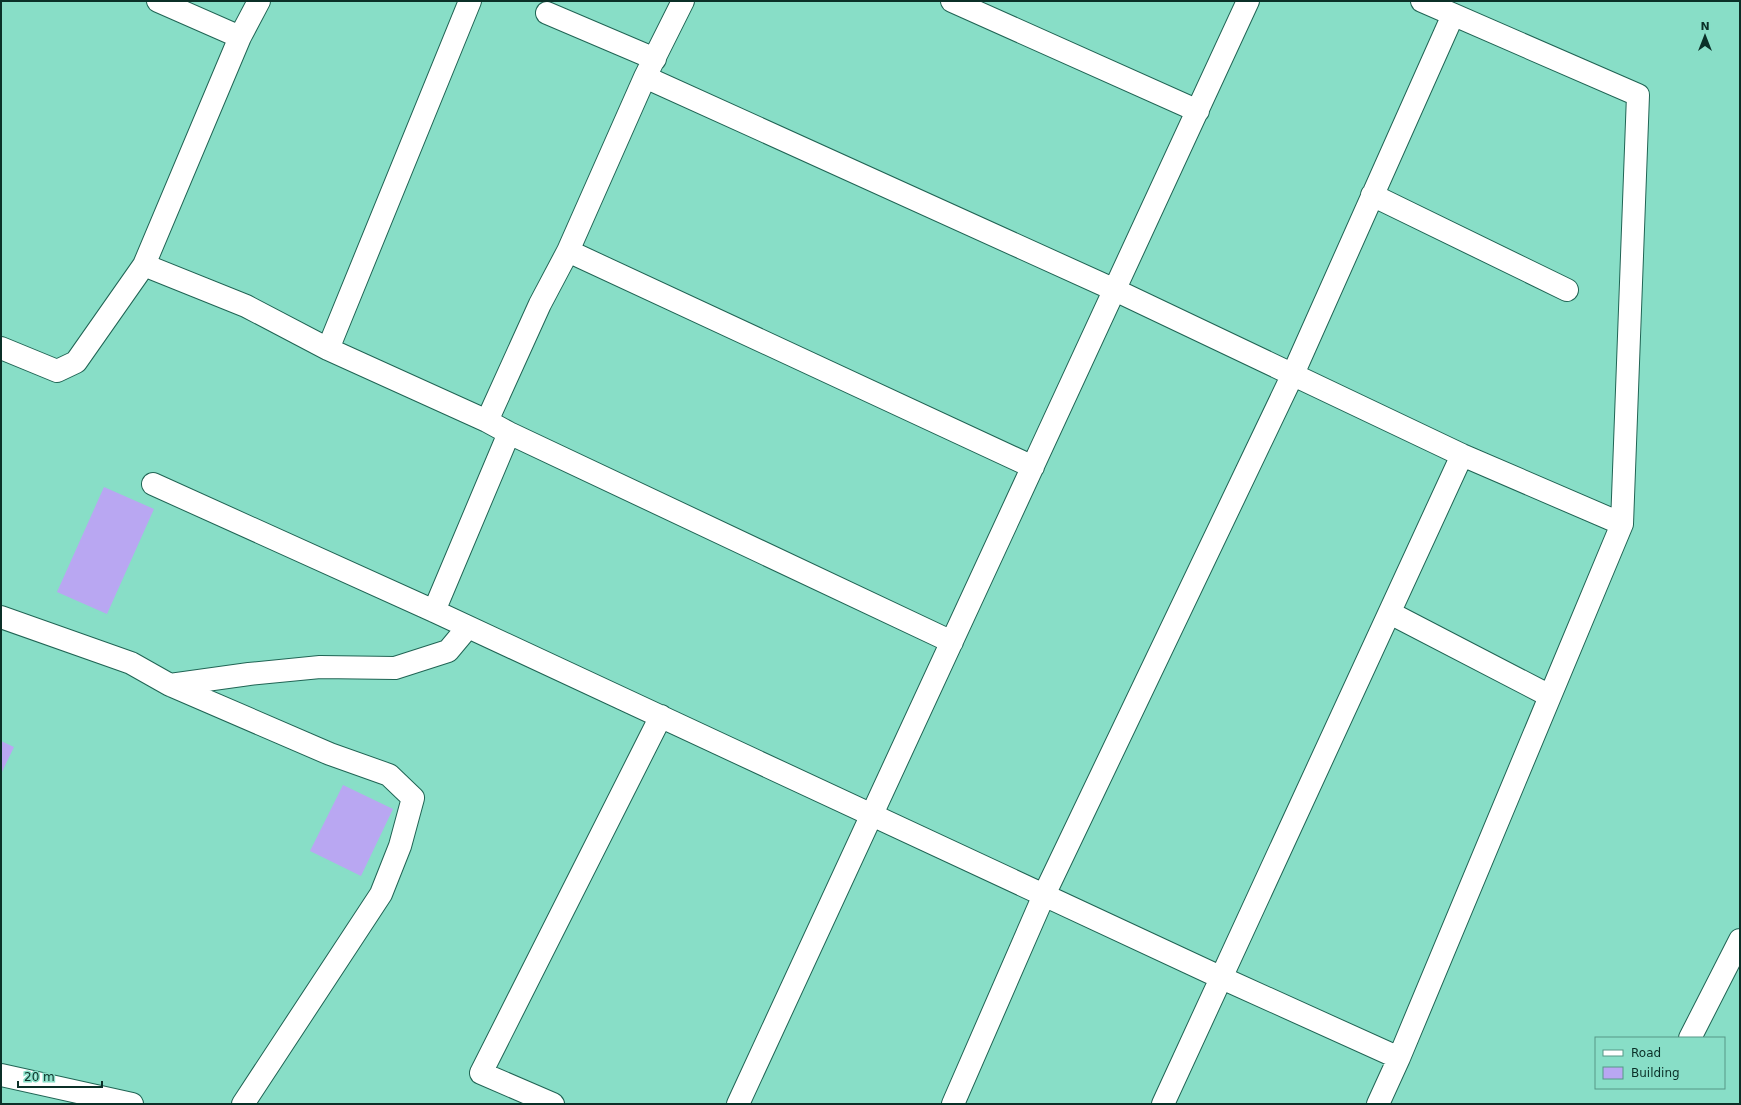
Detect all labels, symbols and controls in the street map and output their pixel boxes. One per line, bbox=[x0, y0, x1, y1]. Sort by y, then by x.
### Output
north arrow bbox=[1685, 16, 1725, 56]
text: N bbox=[1700, 20, 1710, 33]
legend bbox=[1595, 1037, 1725, 1089]
text: Road bbox=[1631, 1046, 1661, 1060]
scale bar bbox=[18, 1063, 102, 1089]
text: Building bbox=[1631, 1066, 1680, 1080]
text: 20 m bbox=[24, 1070, 55, 1084]

